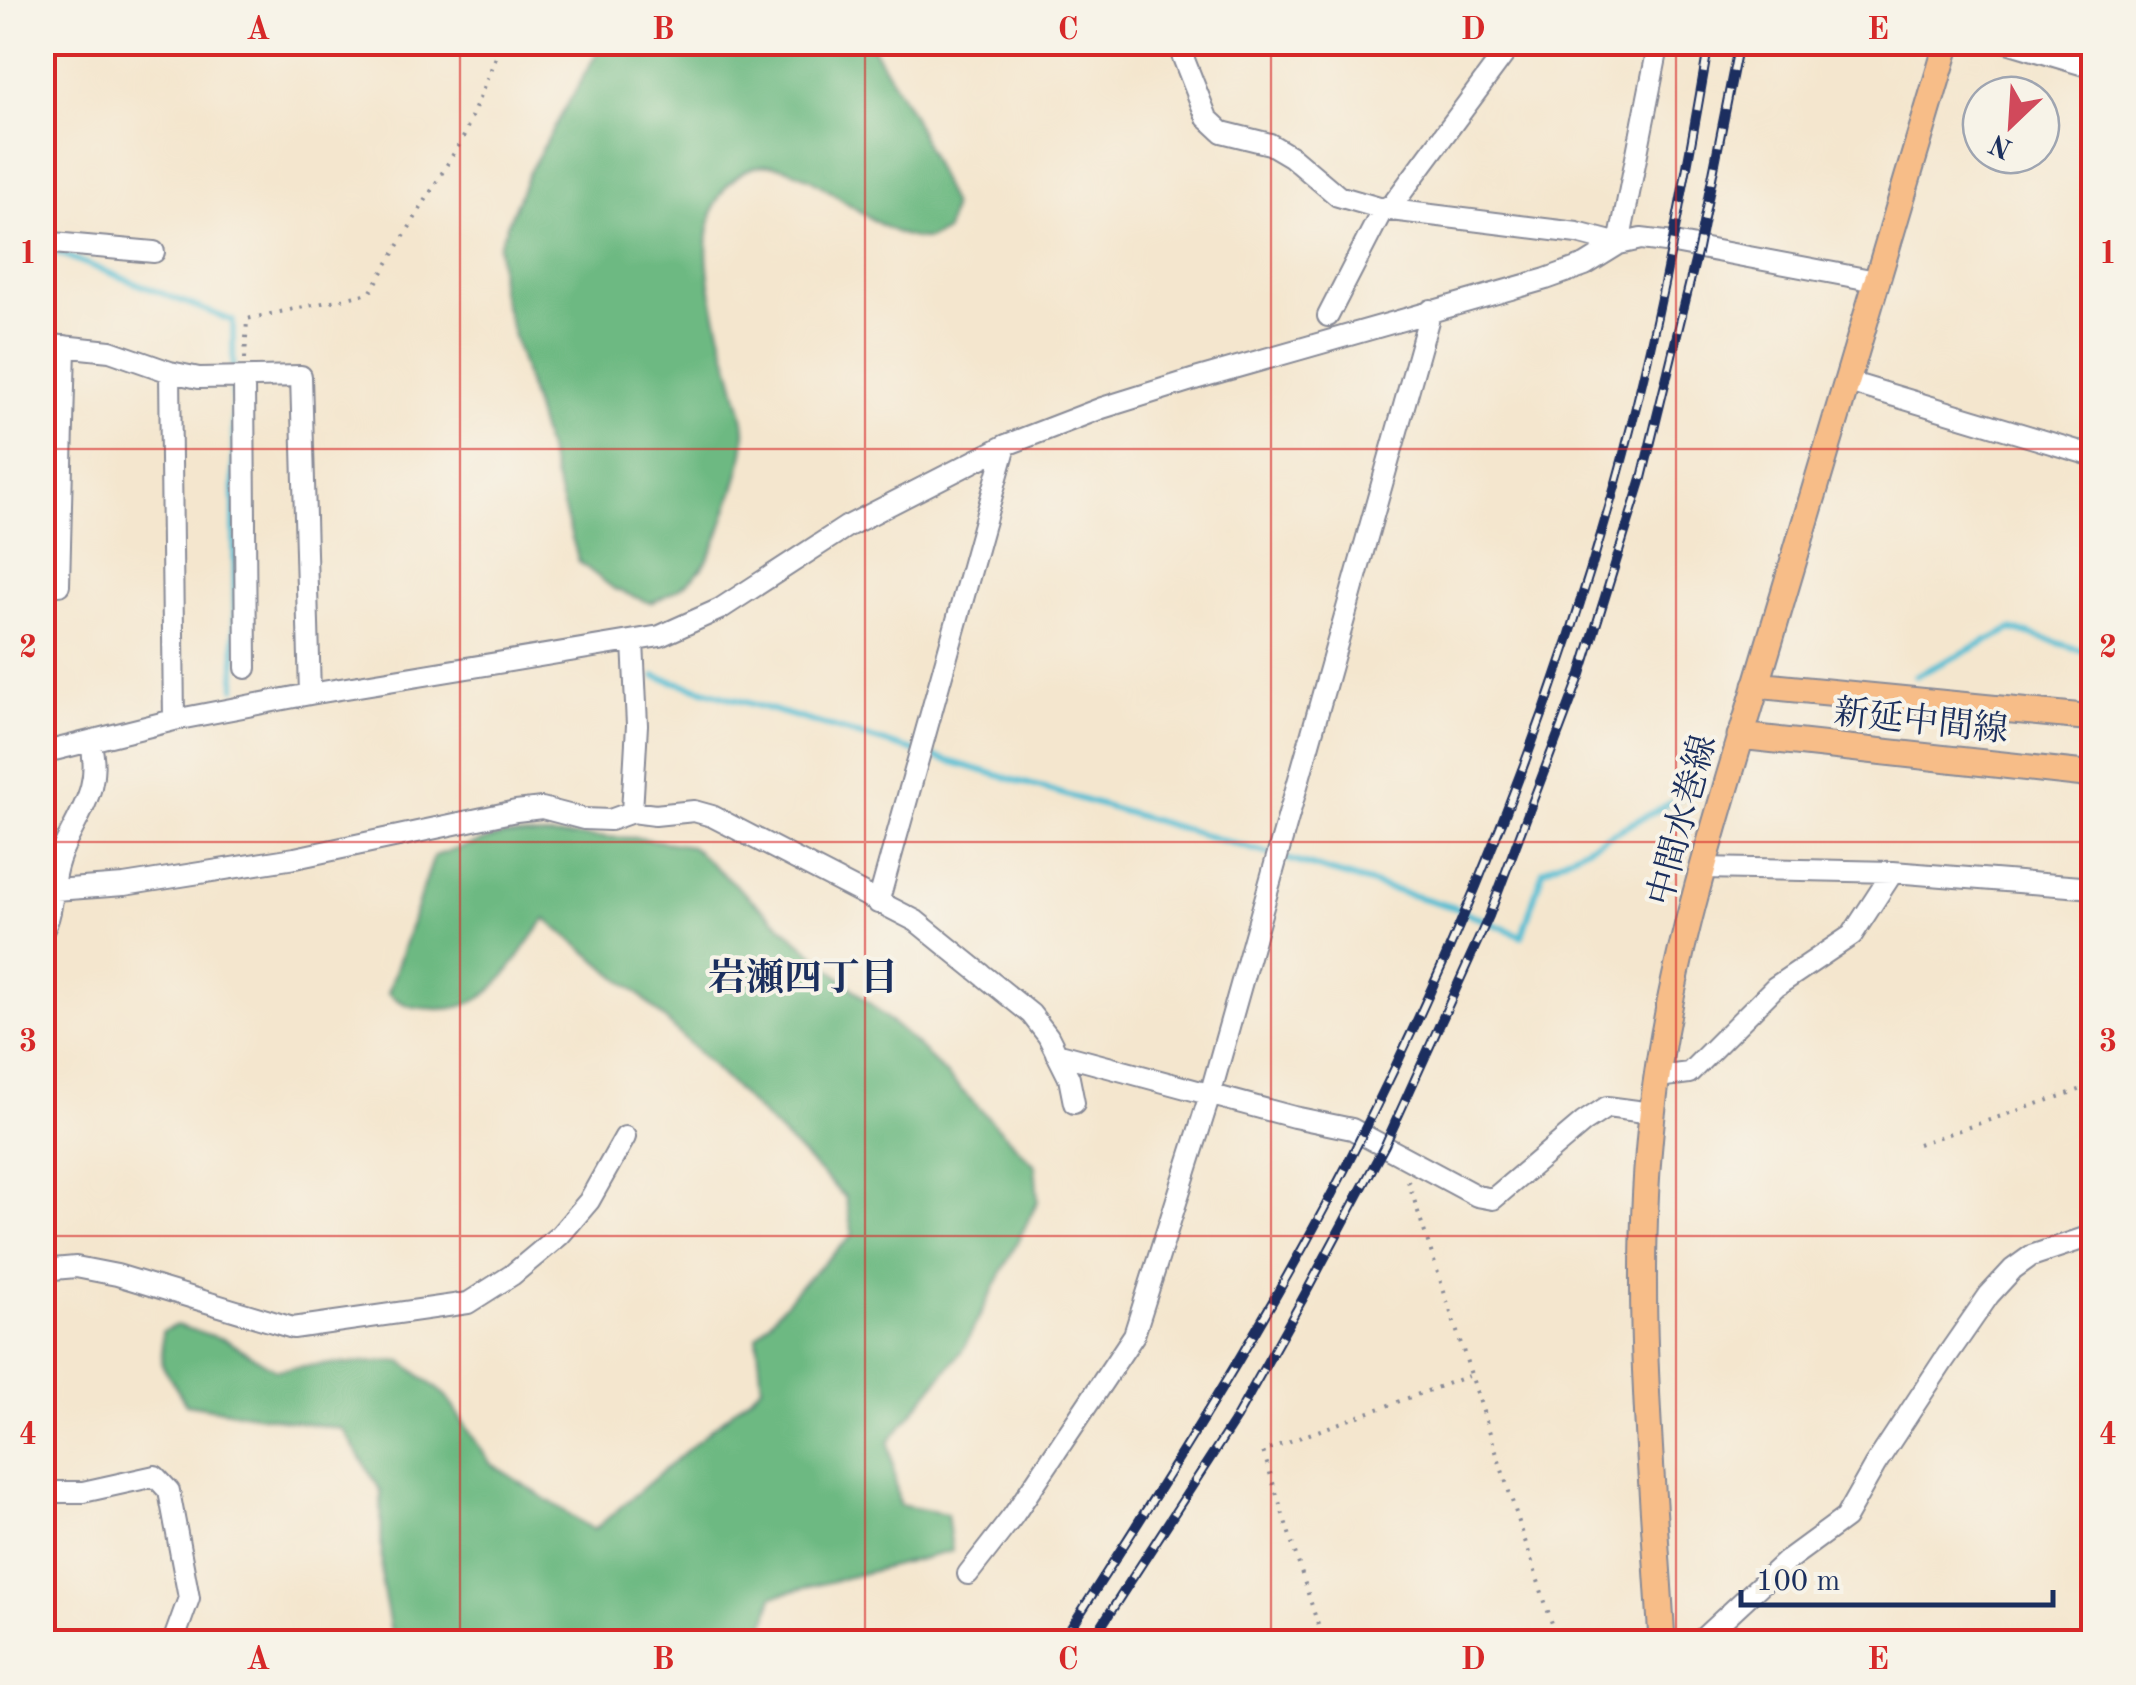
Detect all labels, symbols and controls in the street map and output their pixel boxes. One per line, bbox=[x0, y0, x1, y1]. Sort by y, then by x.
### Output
text: A bbox=[246, 15, 270, 47]
text: B bbox=[652, 15, 674, 47]
text: C bbox=[1057, 15, 1079, 47]
text: D bbox=[1460, 15, 1486, 47]
text: E bbox=[1867, 15, 1889, 47]
north arrow bbox=[1961, 75, 2061, 175]
text: N bbox=[1986, 127, 2017, 162]
text: 1 bbox=[19, 239, 37, 271]
text: 1 bbox=[2099, 239, 2117, 271]
text: 2 bbox=[19, 633, 37, 665]
text: 2 bbox=[2099, 633, 2117, 665]
street label: 新延中間線 bbox=[1832, 693, 2010, 749]
street label: 中間水巻線 bbox=[1641, 731, 1723, 910]
district label: 岩瀬四丁目 bbox=[708, 957, 898, 999]
text: 3 bbox=[19, 1027, 37, 1059]
text: 3 bbox=[2099, 1027, 2117, 1059]
text: 4 bbox=[19, 1420, 37, 1452]
text: 4 bbox=[2099, 1420, 2117, 1452]
scale bar bbox=[1741, 1545, 2054, 1607]
text: 100 m bbox=[1756, 1567, 1840, 1597]
text: A bbox=[246, 1645, 270, 1677]
text: B bbox=[652, 1645, 674, 1677]
text: C bbox=[1057, 1645, 1079, 1677]
text: D bbox=[1460, 1645, 1486, 1677]
text: E bbox=[1867, 1645, 1889, 1677]

